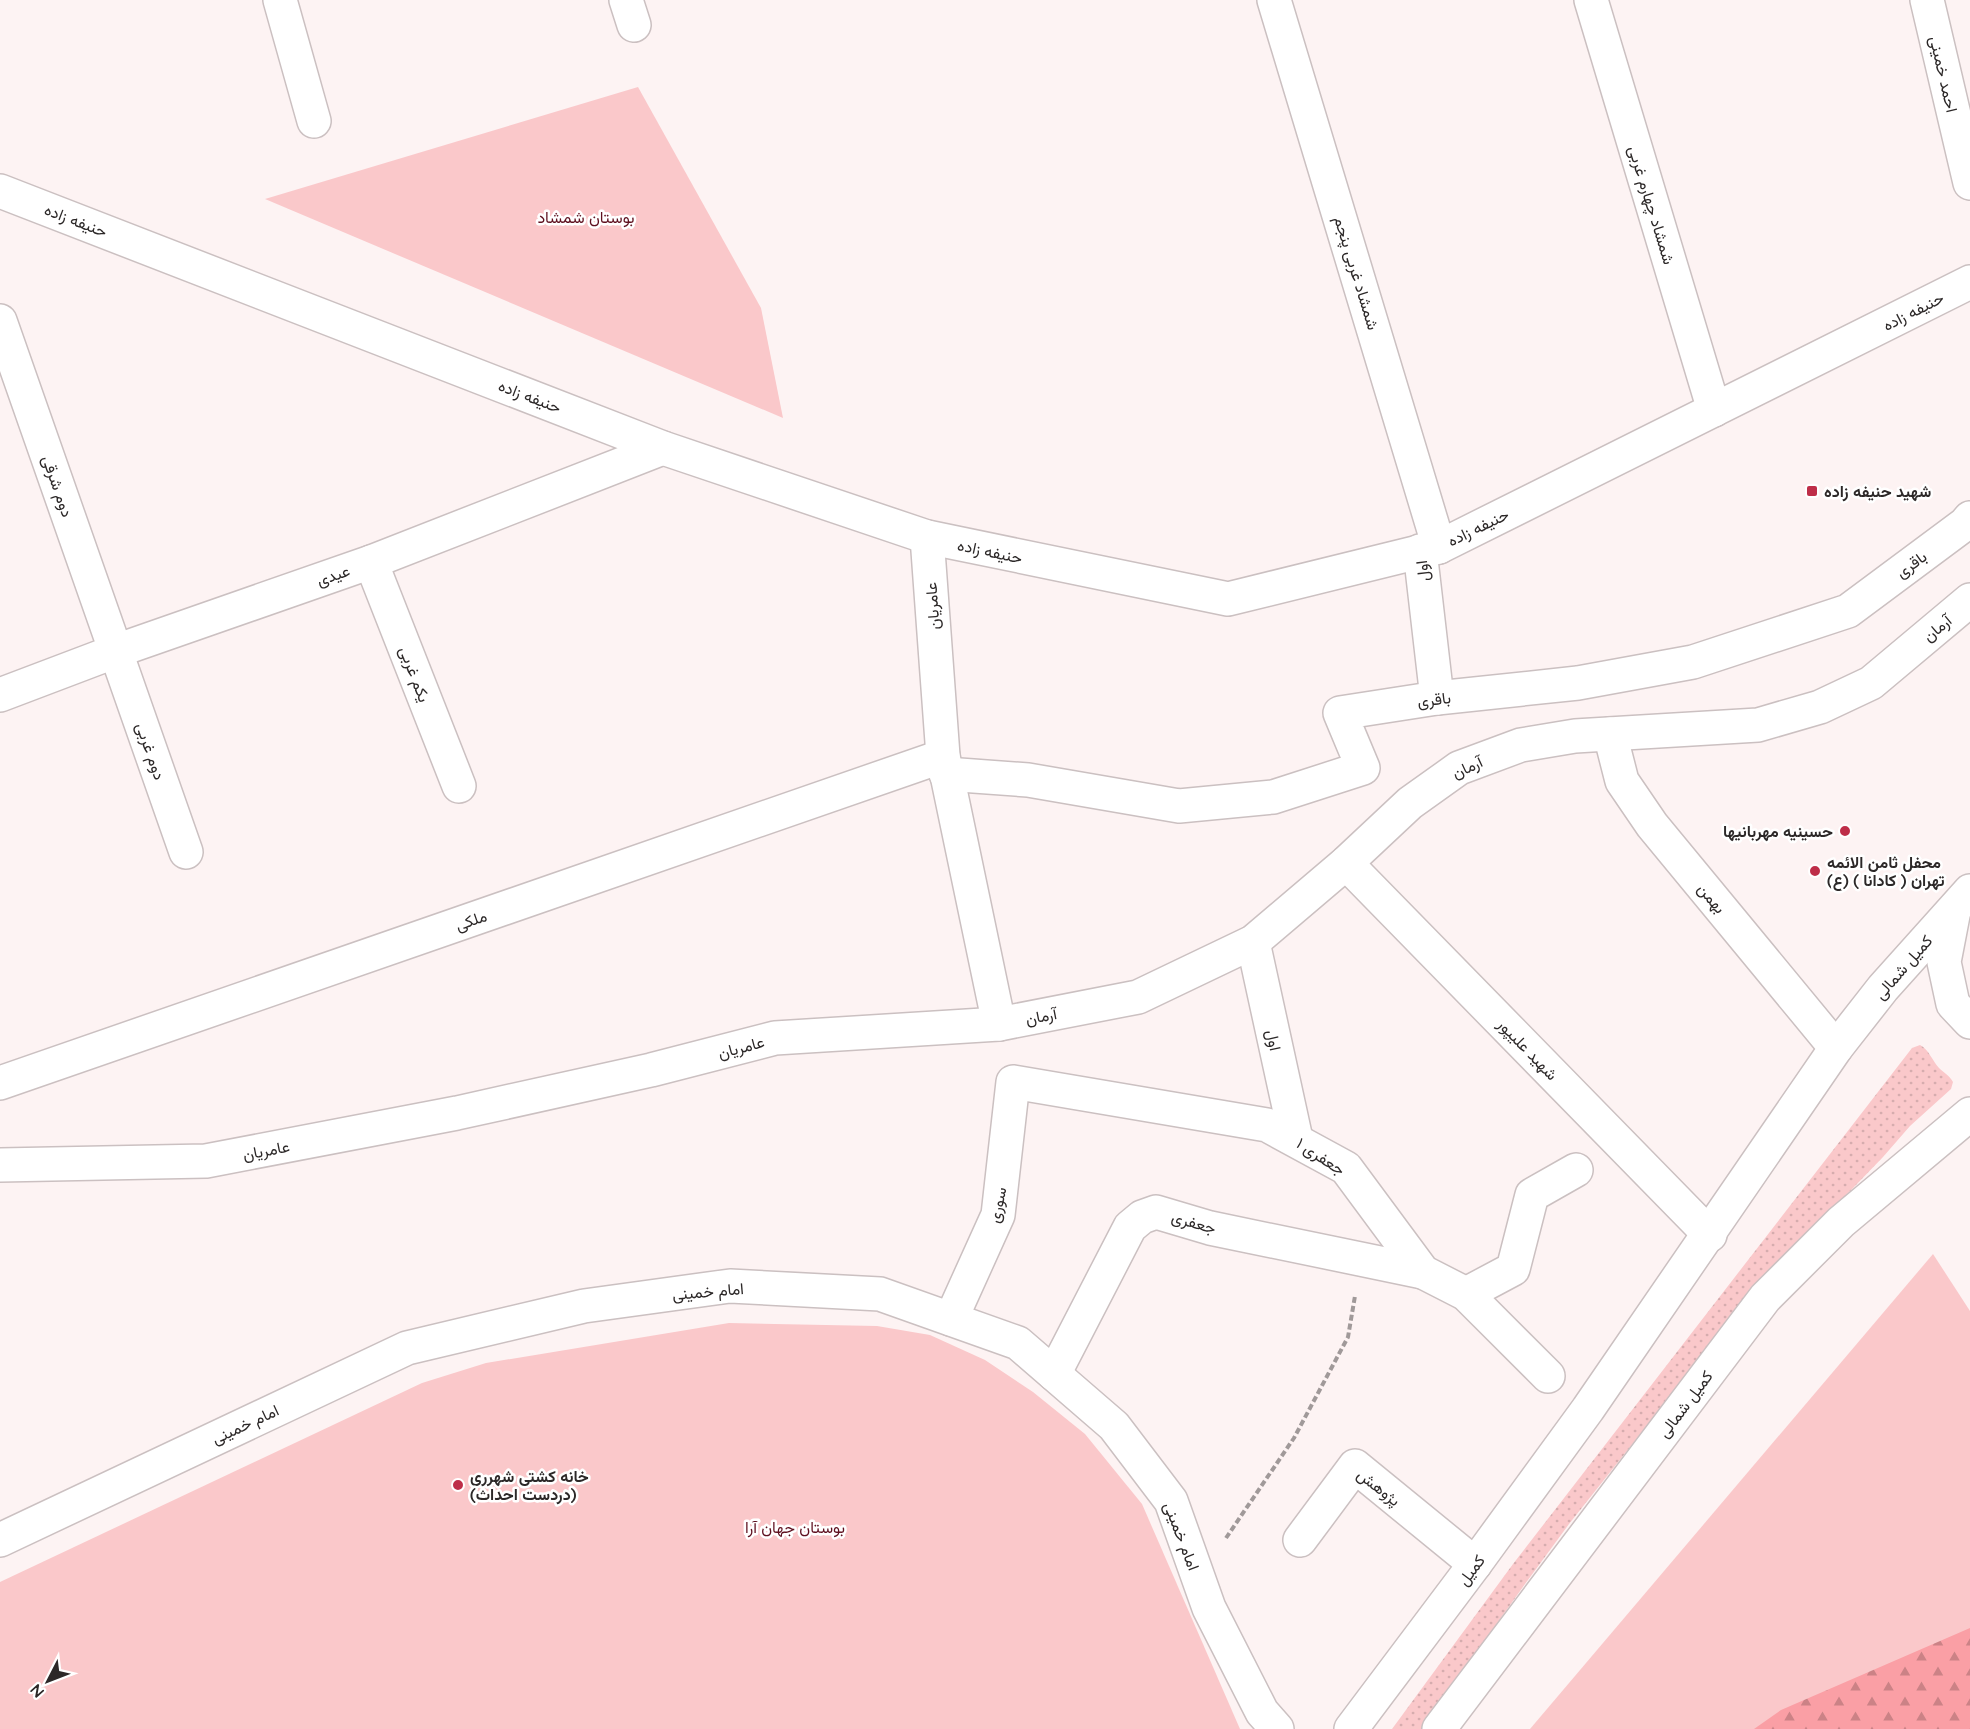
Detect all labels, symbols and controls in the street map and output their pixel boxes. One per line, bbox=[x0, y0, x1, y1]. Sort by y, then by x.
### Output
street label: احمد خمینی bbox=[1925, 34, 1963, 114]
street label: شمشاد چهارم غربی bbox=[1623, 143, 1680, 267]
street label: حنیفه زاده bbox=[41, 199, 111, 242]
park label: بوستان شمشاد bbox=[537, 207, 635, 228]
street label: شمشاد غربی پنجم bbox=[1328, 214, 1384, 333]
street label: حنیفه زاده bbox=[1879, 287, 1948, 336]
street label: حنیفه زاده bbox=[495, 375, 565, 418]
street label: دوم شرقی bbox=[37, 452, 78, 520]
place label: شهید حنیفه زاده bbox=[1824, 481, 1932, 502]
marker: شهید حنیفه زاده bbox=[1805, 484, 1819, 498]
street label: حنیفه زاده bbox=[1444, 503, 1513, 551]
street label: حنیفه زاده bbox=[956, 534, 1025, 569]
street label: باقری bbox=[1891, 546, 1931, 583]
street label: اول bbox=[1411, 559, 1434, 583]
street label: عیدی bbox=[314, 560, 353, 591]
street label: عامریان bbox=[920, 582, 945, 630]
street label: آرمان bbox=[1919, 609, 1957, 647]
street label: یکم غربی bbox=[394, 643, 435, 705]
street label: باقری bbox=[1416, 687, 1452, 712]
street label: دوم غربی bbox=[131, 720, 170, 783]
street label: آرمان bbox=[1449, 751, 1487, 784]
place label: حسینیه مهربانیها bbox=[1723, 821, 1833, 842]
marker: حسینیه مهربانیها bbox=[1838, 824, 1852, 838]
place label: محفل ثامن الائمه (ع) تهران ( کادانا ) bbox=[1827, 852, 1944, 891]
marker: محفل ثامن الائمه (ع) تهران ( کادانا ) bbox=[1808, 864, 1822, 878]
street label: بهمن bbox=[1693, 879, 1730, 918]
street label: ملکی bbox=[453, 905, 490, 936]
street label: کمیل شمالی bbox=[1870, 931, 1937, 1004]
street label: آرمان bbox=[1024, 1003, 1060, 1030]
street label: شهید علیپور bbox=[1491, 1013, 1562, 1086]
street label: اول bbox=[1261, 1028, 1286, 1053]
street label: عامریان bbox=[716, 1031, 767, 1064]
street label: جعفری ۱ bbox=[1292, 1133, 1349, 1180]
street label: عامریان bbox=[241, 1136, 291, 1165]
street label: سوری bbox=[983, 1185, 1012, 1225]
street label: جعفری bbox=[1169, 1206, 1219, 1239]
street label: امام خمینی bbox=[671, 1278, 745, 1305]
street label: کمیل شمالی bbox=[1653, 1367, 1717, 1442]
street label: امام خمینی bbox=[208, 1400, 282, 1449]
street label: پژوهش bbox=[1352, 1464, 1405, 1512]
place label: خانه کشتی شهرری (دردست احداث) bbox=[470, 1466, 589, 1505]
marker: خانه کشتی شهرری (دردست احداث) bbox=[451, 1478, 465, 1492]
street label: امام خمینی bbox=[1159, 1499, 1204, 1573]
park label: بوستان جهان آرا bbox=[745, 1517, 845, 1538]
street label: کمیل bbox=[1453, 1551, 1490, 1590]
north arrow bbox=[18, 1651, 78, 1711]
text: N bbox=[25, 1680, 48, 1702]

